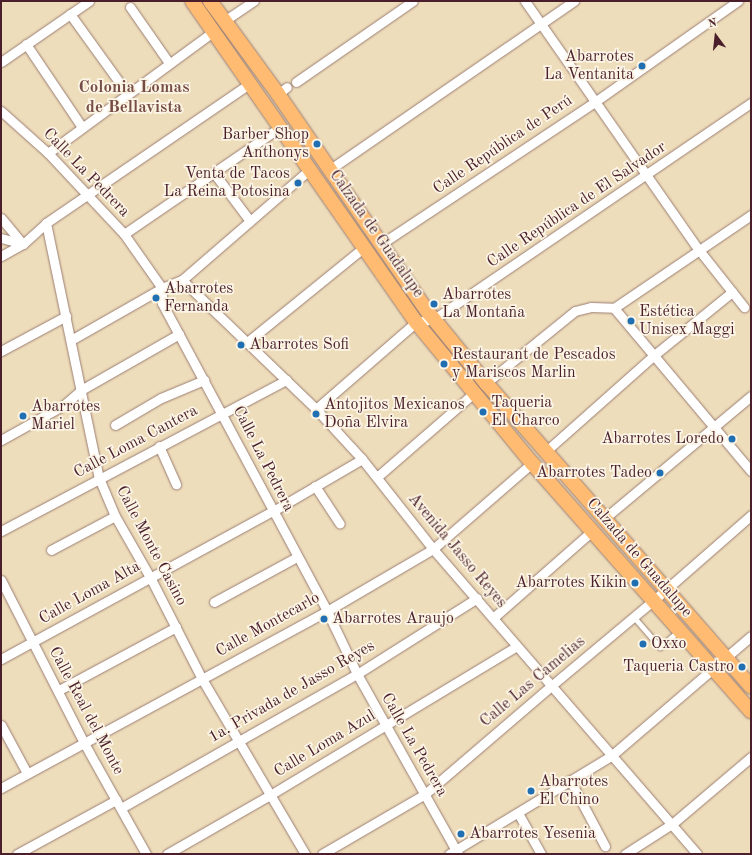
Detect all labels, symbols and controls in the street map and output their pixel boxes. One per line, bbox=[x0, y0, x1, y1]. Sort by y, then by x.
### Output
north arrow bbox=[696, 16, 736, 56]
text: N bbox=[707, 18, 718, 30]
place label: Abarrotes La Ventanita bbox=[544, 47, 634, 85]
marker: Abarrotes La Ventanita bbox=[637, 61, 647, 71]
district label: Colonia Lomas de Bellavista bbox=[79, 78, 189, 118]
street label: Calle República de Perú bbox=[430, 91, 576, 199]
street label: Calle La Pedrera bbox=[39, 124, 133, 222]
place label: Barber Shop Anthonys bbox=[222, 125, 309, 163]
street label: Calle República de El Salvador bbox=[484, 138, 670, 272]
marker: Barber Shop Anthonys bbox=[312, 139, 322, 149]
place label: Venta de Tacos La Reina Potosina bbox=[163, 164, 290, 202]
street label: Calzada de Guadalupe bbox=[325, 166, 427, 302]
marker: Venta de Tacos La Reina Potosina bbox=[293, 178, 303, 188]
place label: Abarrotes Fernanda bbox=[164, 279, 233, 317]
place label: Abarrotes La Montaña bbox=[442, 285, 525, 323]
marker: Abarrotes Fernanda bbox=[151, 293, 161, 303]
marker: Abarrotes La Montaña bbox=[429, 299, 439, 309]
place label: Estética Unisex Maggi bbox=[639, 302, 734, 340]
marker: Estética Unisex Maggi bbox=[626, 316, 636, 326]
place label: Abarrotes Sofi bbox=[249, 335, 349, 355]
marker: Abarrotes Sofi bbox=[236, 340, 246, 350]
place label: Restaurant de Pescados y Mariscos Marlin bbox=[452, 345, 616, 383]
marker: Restaurant de Pescados y Mariscos Marlin bbox=[439, 359, 449, 369]
place label: Taqueria El Charco bbox=[491, 393, 560, 431]
place label: Antojitos Mexicanos Doña Elvira bbox=[324, 395, 465, 433]
place label: Abarrotes Mariel bbox=[31, 397, 100, 435]
street label: Calle Loma Cantera bbox=[71, 401, 201, 483]
street label: Calle La Pedrera bbox=[228, 403, 298, 515]
marker: Taqueria El Charco bbox=[478, 407, 488, 417]
marker: Antojitos Mexicanos Doña Elvira bbox=[311, 409, 321, 419]
marker: Abarrotes Mariel bbox=[18, 411, 28, 421]
place label: Abarrotes Loredo bbox=[601, 429, 724, 449]
marker: Abarrotes Loredo bbox=[727, 434, 737, 444]
place label: Abarrotes Tadeo bbox=[536, 463, 652, 483]
marker: Abarrotes Tadeo bbox=[655, 468, 665, 478]
street label: Calle Monte Casino bbox=[111, 483, 191, 609]
street label: Avenida Jasso Reyes bbox=[403, 490, 511, 612]
street label: Calzada de Guadalupe bbox=[582, 495, 696, 621]
street label: Calle Loma Alta bbox=[36, 557, 144, 629]
place label: Abarrotes Kikin bbox=[516, 573, 627, 593]
marker: Abarrotes Kikin bbox=[630, 578, 640, 588]
street label: Calle Montecarlo bbox=[213, 589, 323, 661]
place label: Abarrotes Araujo bbox=[332, 609, 454, 629]
marker: Abarrotes Araujo bbox=[319, 614, 329, 624]
street label: Calle Las Camelias bbox=[477, 632, 589, 732]
place label: Oxxo bbox=[651, 634, 686, 654]
street label: 1a. Privada de Jasso Reyes bbox=[206, 637, 378, 747]
marker: Oxxo bbox=[638, 639, 648, 649]
street label: Calle Real del Monte bbox=[44, 644, 128, 778]
place label: Taqueria Castro bbox=[623, 657, 734, 677]
marker: Taqueria Castro bbox=[737, 662, 747, 672]
street label: Calle La Pedrera bbox=[377, 690, 451, 800]
street label: Calle Loma Azul bbox=[271, 706, 379, 782]
place label: Abarrotes El Chino bbox=[539, 772, 608, 810]
marker: Abarrotes El Chino bbox=[526, 786, 536, 796]
place label: Abarrotes Yesenia bbox=[469, 824, 596, 844]
marker: Abarrotes Yesenia bbox=[456, 829, 466, 839]

